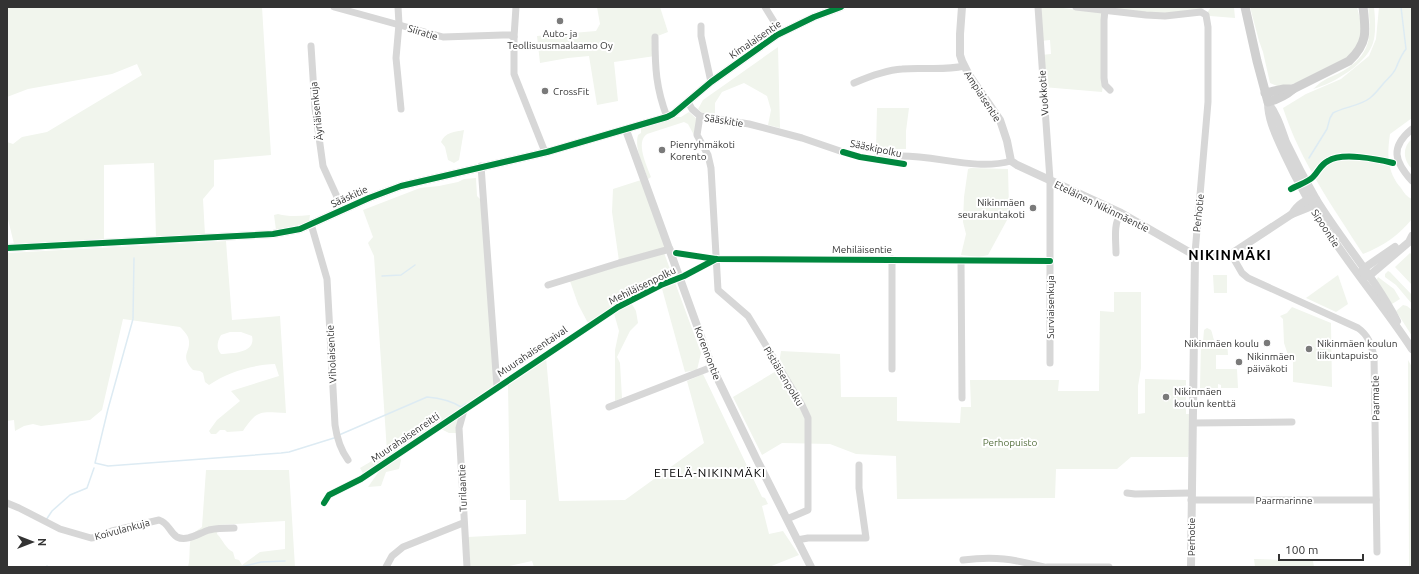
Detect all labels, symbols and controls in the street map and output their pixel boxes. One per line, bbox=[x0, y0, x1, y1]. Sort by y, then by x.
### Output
marker: Auto- ja Teollisuusmaalaamo Oy bbox=[555, 16, 565, 26]
street label: Kimalaisentie bbox=[727, 18, 783, 61]
street label: Siiratie bbox=[406, 23, 439, 42]
place label: Auto- ja Teollisuusmaalaamo Oy bbox=[507, 28, 613, 51]
street label: Ampiaisentie bbox=[962, 69, 1003, 124]
street label: Vuokkotie bbox=[1036, 70, 1051, 116]
street label: Äyriäisenkuja bbox=[308, 81, 325, 141]
marker: CrossFit bbox=[540, 86, 550, 96]
place label: CrossFit bbox=[553, 86, 589, 97]
street label: Sääskitie bbox=[704, 112, 744, 129]
street label: Sääskipolku bbox=[849, 138, 903, 159]
place label: Pienryhmäkoti Korento bbox=[670, 139, 735, 162]
marker: Pienryhmäkoti Korento bbox=[657, 145, 667, 155]
street label: Eteläinen Nikinmäentie bbox=[1053, 179, 1151, 234]
street label: Sääskitie bbox=[329, 183, 369, 209]
street label: Perhotie bbox=[1191, 193, 1206, 233]
place label: Nikinmäen seurakuntakoti bbox=[958, 197, 1025, 220]
marker: Nikinmäen seurakuntakoti bbox=[1028, 203, 1038, 213]
street label: Sipoontie bbox=[1309, 207, 1342, 249]
street label: Mehiläisentie bbox=[832, 244, 892, 255]
district label: NIKINMÄKI bbox=[1188, 246, 1272, 263]
street label: Mehiläisenpolku bbox=[607, 264, 678, 306]
street label: Surviaisenkuja bbox=[1045, 275, 1056, 339]
street label: Muurahaisentaival bbox=[495, 324, 570, 379]
street label: Viholaisentie bbox=[324, 325, 339, 383]
street label: Korennontie bbox=[692, 325, 723, 381]
place label: Nikinmäen koulu bbox=[1184, 338, 1259, 349]
marker: Nikinmäen koulu bbox=[1262, 338, 1272, 348]
place label: Nikinmäen koulun liikuntapuisto bbox=[1317, 338, 1398, 361]
marker: Nikinmäen koulun liikuntapuisto bbox=[1304, 344, 1314, 354]
street label: Pistiäisenpolku bbox=[762, 345, 806, 408]
place label: Nikinmäen päiväkoti bbox=[1247, 351, 1295, 374]
marker: Nikinmäen päiväkoti bbox=[1234, 357, 1244, 367]
street label: Paarmatie bbox=[1370, 375, 1381, 421]
place label: Nikinmäen koulun kenttä bbox=[1174, 386, 1236, 409]
marker: Nikinmäen koulun kenttä bbox=[1161, 392, 1171, 402]
street label: Muurahaisenreitti bbox=[369, 411, 441, 464]
park label: Perhopuisto bbox=[983, 437, 1038, 448]
street label: Turilaantie bbox=[456, 464, 469, 512]
district label: ETELÄ-NIKINMÄKI bbox=[654, 466, 766, 479]
street label: Paarmarinne bbox=[1256, 495, 1312, 506]
street label: Koivulankuja bbox=[93, 517, 151, 542]
street label: Perhotie bbox=[1186, 518, 1197, 556]
north arrow bbox=[12, 522, 52, 562]
scale bar bbox=[1279, 536, 1363, 562]
text: N bbox=[36, 538, 48, 546]
text: 100 m bbox=[1285, 543, 1318, 556]

